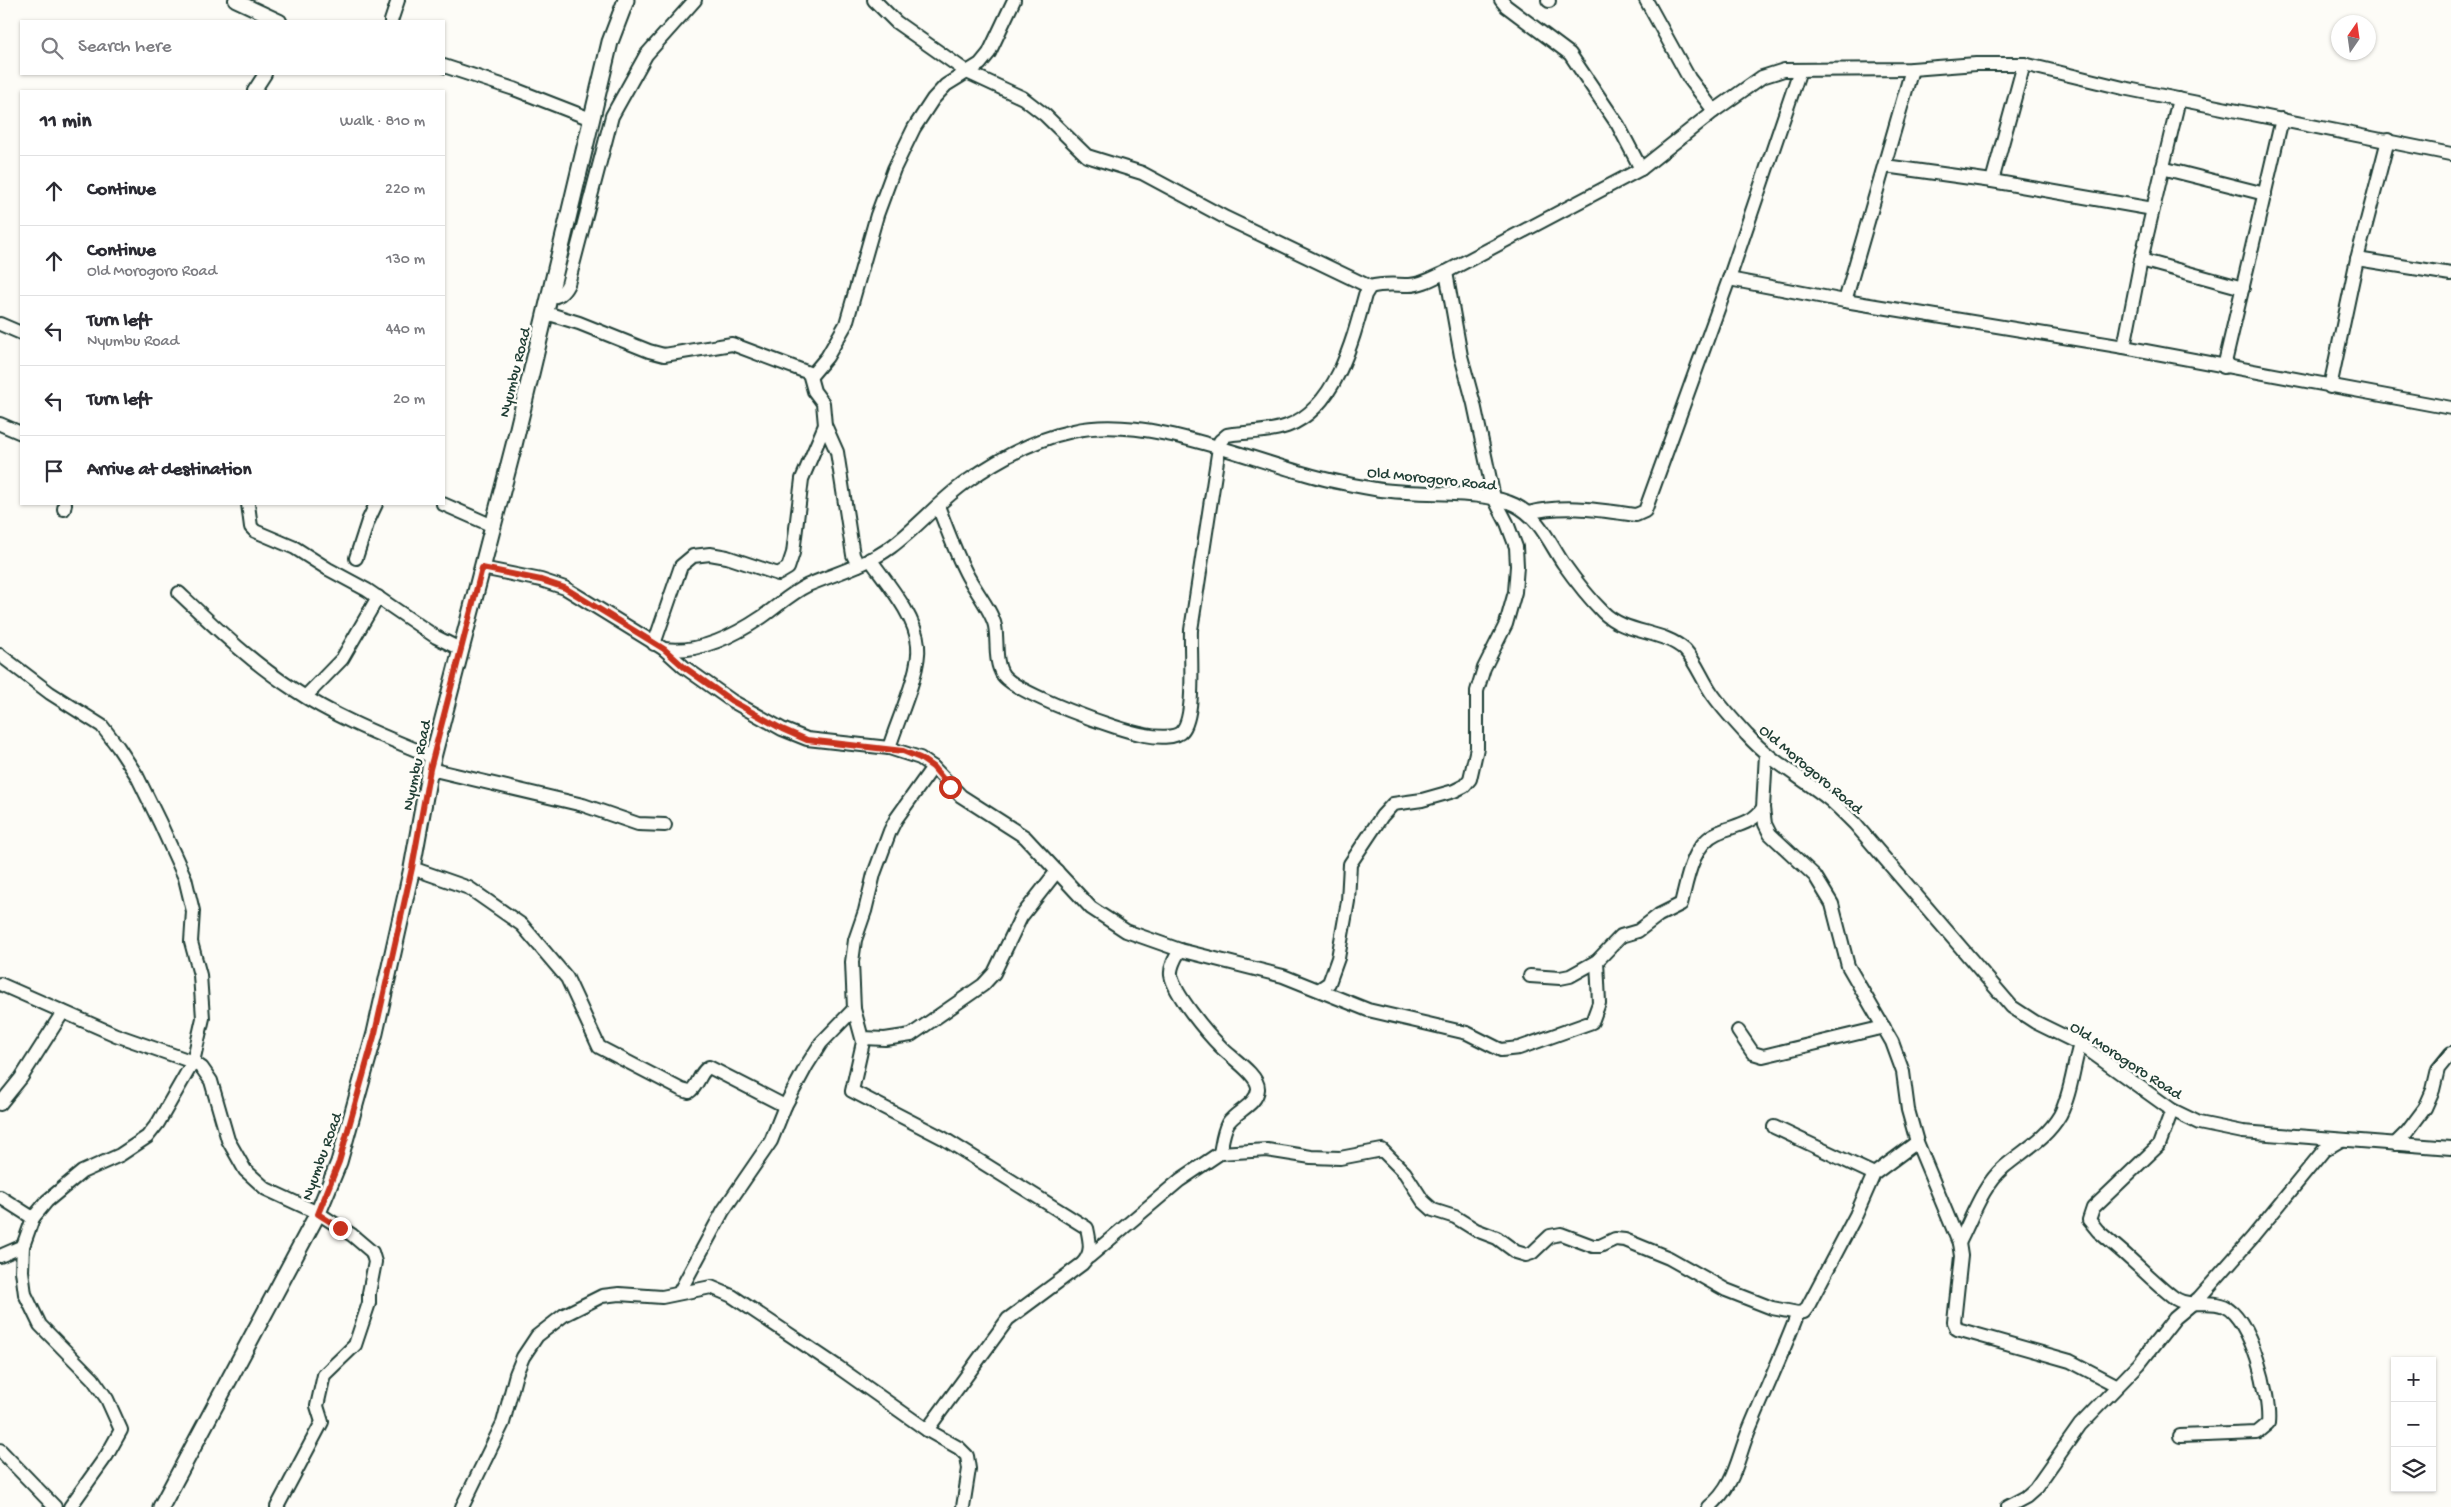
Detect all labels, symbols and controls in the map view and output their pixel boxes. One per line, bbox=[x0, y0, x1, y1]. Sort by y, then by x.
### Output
north arrow bbox=[2331, 15, 2376, 60]
search box bbox=[20, 20, 445, 75]
icon: search bbox=[38, 34, 66, 62]
text: Search here bbox=[78, 36, 172, 59]
text: 11 min bbox=[40, 110, 91, 135]
text: Walk · 810 m bbox=[340, 113, 425, 132]
icon: ahead bbox=[40, 177, 68, 205]
text: Continue bbox=[87, 179, 156, 202]
text: 220 m bbox=[385, 181, 425, 200]
text: Continue bbox=[87, 240, 156, 263]
icon: ahead bbox=[40, 247, 68, 275]
text: 130 m bbox=[386, 251, 425, 270]
text: Old Morogoro Road bbox=[87, 263, 217, 282]
text: Turn left bbox=[87, 310, 151, 333]
icon: left bbox=[40, 317, 68, 345]
text: 440 m bbox=[386, 321, 425, 340]
street label: Nyumbu Road bbox=[496, 324, 537, 420]
text: Nyumbu Road bbox=[87, 333, 179, 352]
icon: left bbox=[40, 387, 68, 415]
text: Turn left bbox=[87, 389, 151, 412]
text: 20 m bbox=[393, 391, 425, 410]
icon: arrive bbox=[40, 457, 68, 485]
text: Arrive at destination bbox=[87, 459, 251, 482]
street label: Old Morogoro Road bbox=[1366, 464, 1499, 497]
street label: Nyumbu Road bbox=[400, 717, 438, 813]
street label: Old Morogoro Road bbox=[1754, 722, 1867, 821]
route start bbox=[939, 776, 962, 799]
street label: Old Morogoro Road bbox=[2065, 1019, 2186, 1106]
street label: Nyumbu Road bbox=[299, 1109, 348, 1204]
route end bbox=[329, 1217, 352, 1240]
map controls bbox=[2391, 1357, 2436, 1492]
button: + bbox=[2391, 1357, 2436, 1402]
button: − bbox=[2391, 1402, 2436, 1447]
button: layers bbox=[2391, 1447, 2436, 1492]

